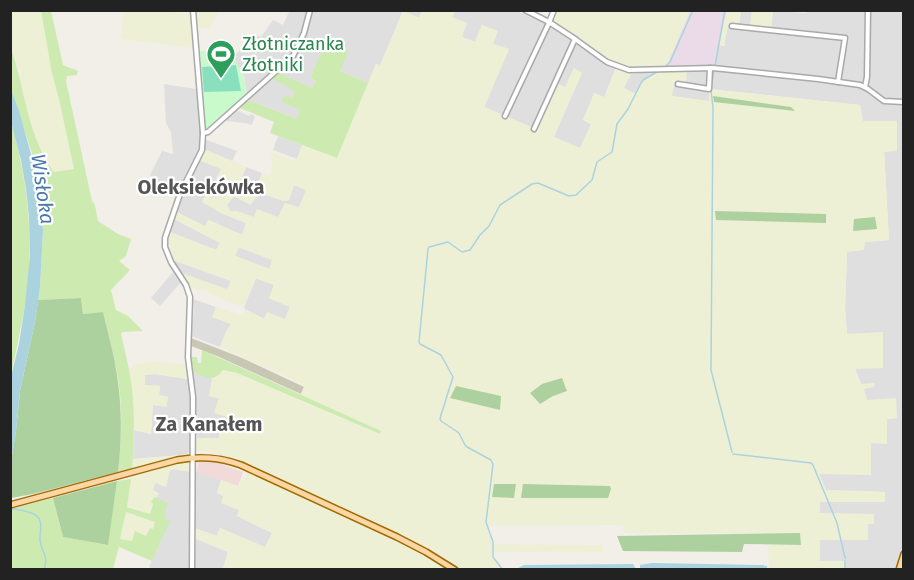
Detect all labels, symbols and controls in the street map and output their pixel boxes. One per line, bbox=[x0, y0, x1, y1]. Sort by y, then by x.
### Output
place label: Złotniczanka Złotniki bbox=[242, 33, 344, 76]
sports icon: Złotniczanka Złotniki bbox=[205, 38, 237, 80]
water label: Wisłoka bbox=[26, 152, 60, 226]
district label: Oleksiekówka bbox=[137, 175, 265, 199]
district label: Za Kanałem bbox=[156, 412, 262, 436]

